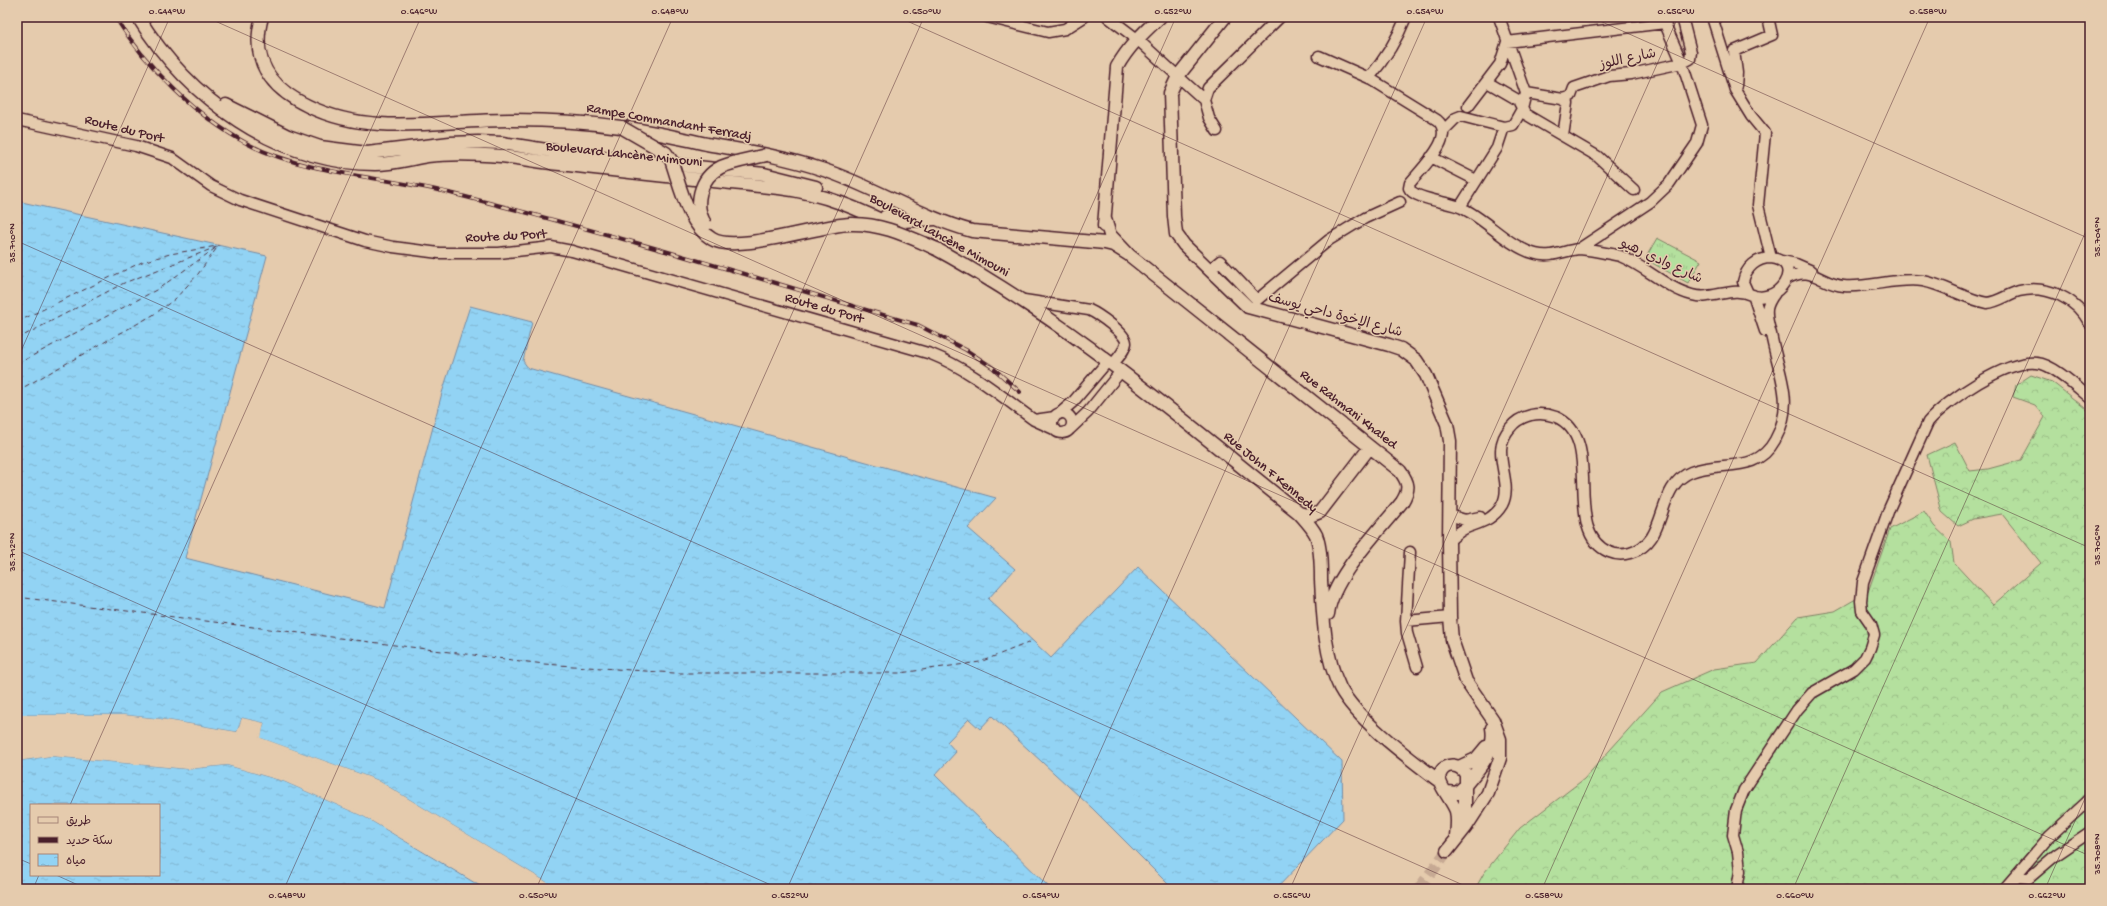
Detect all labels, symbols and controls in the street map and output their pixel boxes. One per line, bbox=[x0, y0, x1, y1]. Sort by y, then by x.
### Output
text: 0.644°W bbox=[149, 6, 186, 18]
text: 0.646°W bbox=[401, 6, 438, 18]
text: 0.648°W bbox=[651, 6, 689, 18]
text: 0.650°W bbox=[903, 6, 941, 18]
text: 0.652°W bbox=[1154, 6, 1192, 18]
text: 0.654°W bbox=[1407, 6, 1444, 18]
text: 0.656°W bbox=[1657, 6, 1695, 18]
text: 0.658°W bbox=[1909, 6, 1947, 18]
street label: شارع اللوز bbox=[1597, 46, 1658, 74]
street label: Rampe Commandant Ferradj bbox=[585, 100, 753, 146]
street label: Route du Port bbox=[83, 112, 167, 148]
street label: Boulevard Lahcène Mimouni bbox=[544, 138, 703, 172]
street label: Boulevard Lahcène Mimouni bbox=[865, 190, 1012, 282]
text: 35.704°N bbox=[2092, 216, 2104, 258]
text: 35.710°N bbox=[7, 223, 19, 264]
street label: Route du Port bbox=[465, 226, 548, 248]
street label: شارع وادي رهيو bbox=[1616, 235, 1705, 288]
street label: Route du Port bbox=[783, 290, 867, 329]
street label: شارع الإخوة داحي يوسف bbox=[1266, 290, 1404, 344]
street label: Rue Rahmani Khaled bbox=[1296, 367, 1402, 455]
street label: Rue John F Kennedy bbox=[1219, 429, 1321, 517]
text: 35.706°N bbox=[2092, 524, 2104, 566]
text: 35.712°N bbox=[7, 532, 19, 572]
legend bbox=[30, 804, 160, 876]
text: طريق bbox=[66, 815, 91, 829]
text: 35.708°N bbox=[2092, 833, 2104, 875]
text: سكة حديد bbox=[66, 835, 113, 849]
text: مياه bbox=[66, 855, 86, 869]
text: 0.648°W bbox=[268, 890, 306, 902]
text: 0.650°W bbox=[519, 890, 557, 902]
text: 0.652°W bbox=[771, 890, 809, 902]
text: 0.654°W bbox=[1023, 890, 1060, 902]
text: 0.656°W bbox=[1273, 890, 1311, 902]
text: 0.658°W bbox=[1525, 890, 1563, 902]
text: 0.660°W bbox=[1776, 890, 1814, 902]
text: 0.662°W bbox=[2029, 890, 2066, 902]

